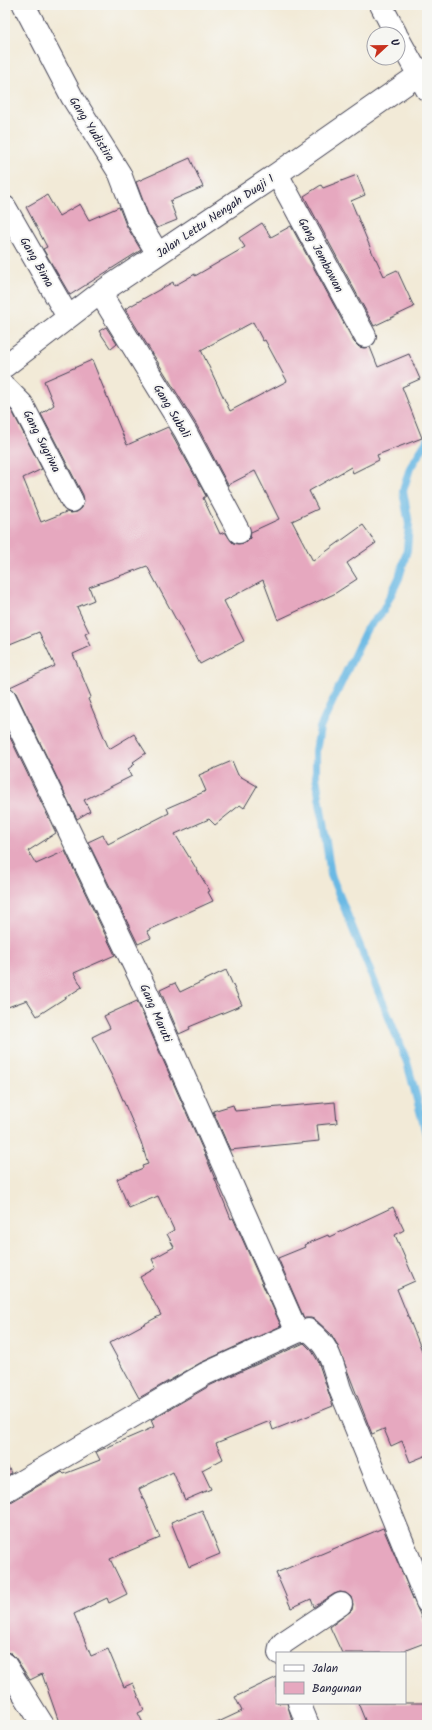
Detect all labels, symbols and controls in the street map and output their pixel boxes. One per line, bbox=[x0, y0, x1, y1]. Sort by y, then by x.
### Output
north arrow bbox=[366, 26, 406, 66]
text: U bbox=[385, 36, 404, 49]
street label: Gang Yudistira bbox=[64, 93, 119, 166]
street label: Jalan Lettu Nengah Duaji I bbox=[152, 170, 278, 263]
street label: Gang Jembawan bbox=[293, 214, 348, 296]
street label: Gang Bima bbox=[14, 233, 59, 291]
street label: Gang Subali bbox=[148, 381, 196, 443]
street label: Gang Sugriwa bbox=[18, 407, 66, 476]
street label: Gang Maruti bbox=[134, 981, 177, 1047]
legend bbox=[276, 1652, 406, 1704]
text: Jalan bbox=[312, 1659, 338, 1678]
text: Bangunan bbox=[312, 1679, 362, 1698]

